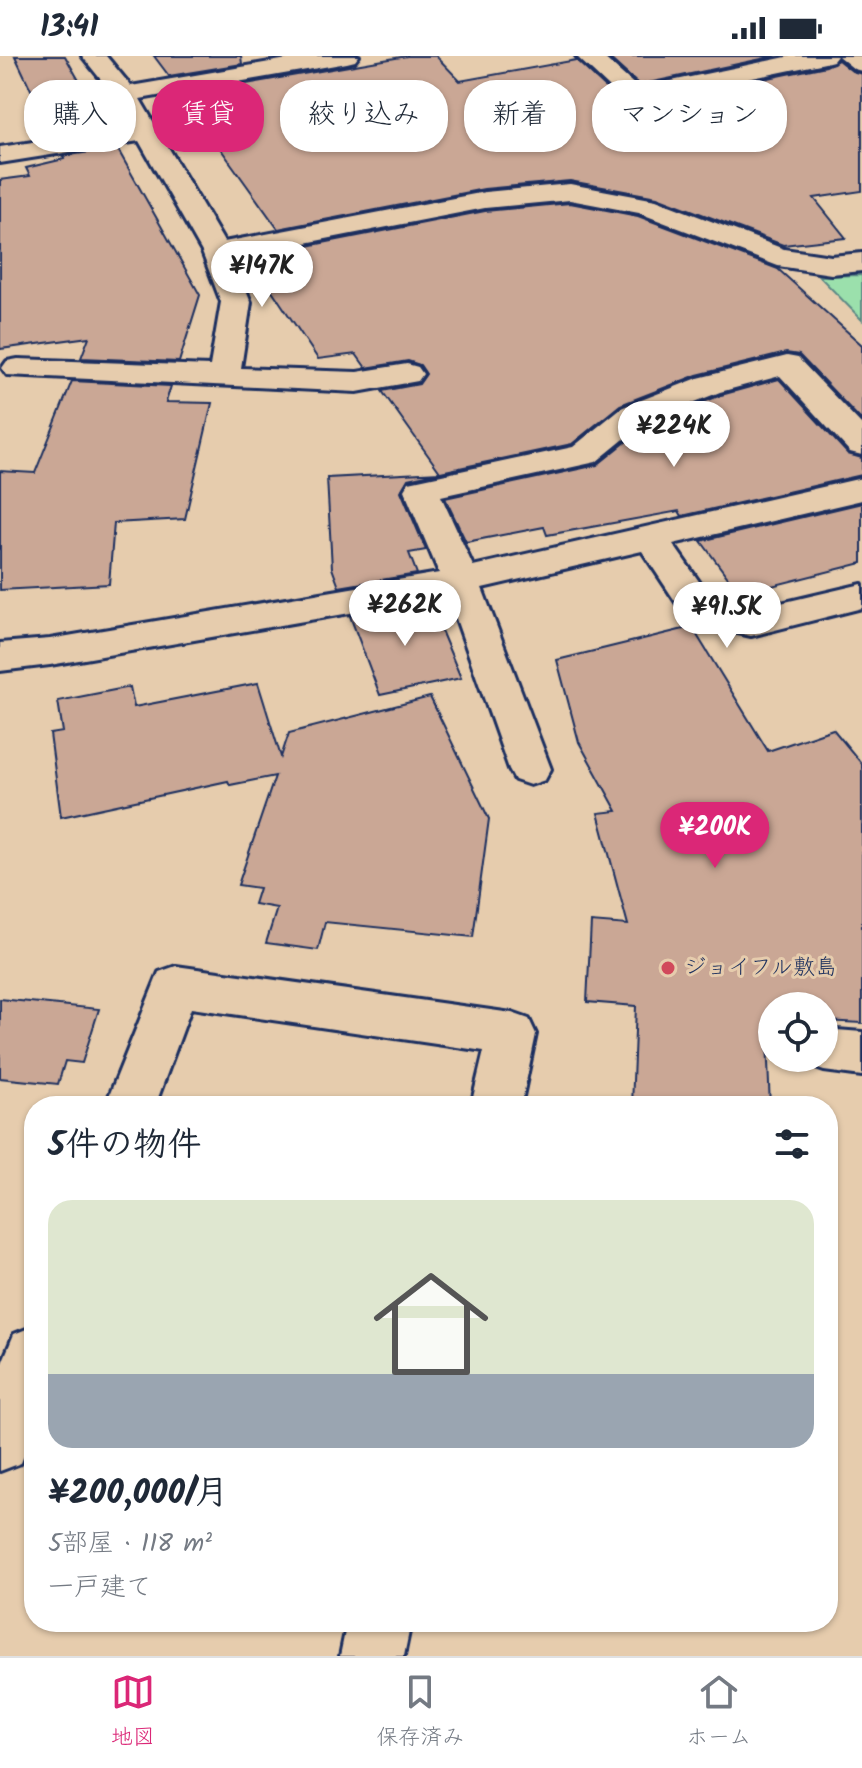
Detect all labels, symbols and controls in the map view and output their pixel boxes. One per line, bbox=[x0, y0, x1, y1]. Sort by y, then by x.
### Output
text: 13:41 bbox=[40, 4, 98, 52]
chip: 購入 bbox=[24, 80, 136, 152]
chip: 賃貸 bbox=[152, 80, 264, 152]
chip: 絞り込み bbox=[280, 80, 448, 152]
chip: 新着 bbox=[464, 80, 576, 152]
chip: マンション bbox=[592, 80, 787, 152]
pin: ¥147K bbox=[206, 241, 318, 309]
text: ¥147K bbox=[229, 246, 295, 288]
pin: ¥224K bbox=[618, 401, 730, 469]
text: ¥224K bbox=[636, 406, 712, 448]
pin: ¥262K bbox=[349, 580, 461, 648]
pin: ¥91.5K bbox=[662, 582, 792, 650]
text: ¥262K bbox=[367, 585, 443, 627]
text: ¥91.5K bbox=[691, 587, 763, 629]
pin: ¥200K bbox=[659, 802, 771, 870]
text: ¥200K bbox=[678, 807, 752, 849]
place label: ジョイフル敷島 bbox=[684, 951, 837, 986]
marker: ジョイフル敷島 bbox=[659, 959, 677, 977]
map controls bbox=[758, 992, 838, 1072]
button: locate bbox=[758, 992, 838, 1072]
text: 5件の物件 bbox=[48, 1119, 201, 1173]
icon: filters bbox=[770, 1122, 814, 1166]
icon: home bbox=[359, 1252, 503, 1396]
text: ¥200,000/月 bbox=[48, 1467, 228, 1521]
text: 5部屋 · 118 m² bbox=[48, 1523, 212, 1565]
text: 一戸建て bbox=[48, 1567, 152, 1609]
tab: 地図 bbox=[111, 1670, 155, 1756]
tab: 保存済み bbox=[376, 1670, 464, 1756]
tab: ホーム bbox=[686, 1670, 751, 1756]

